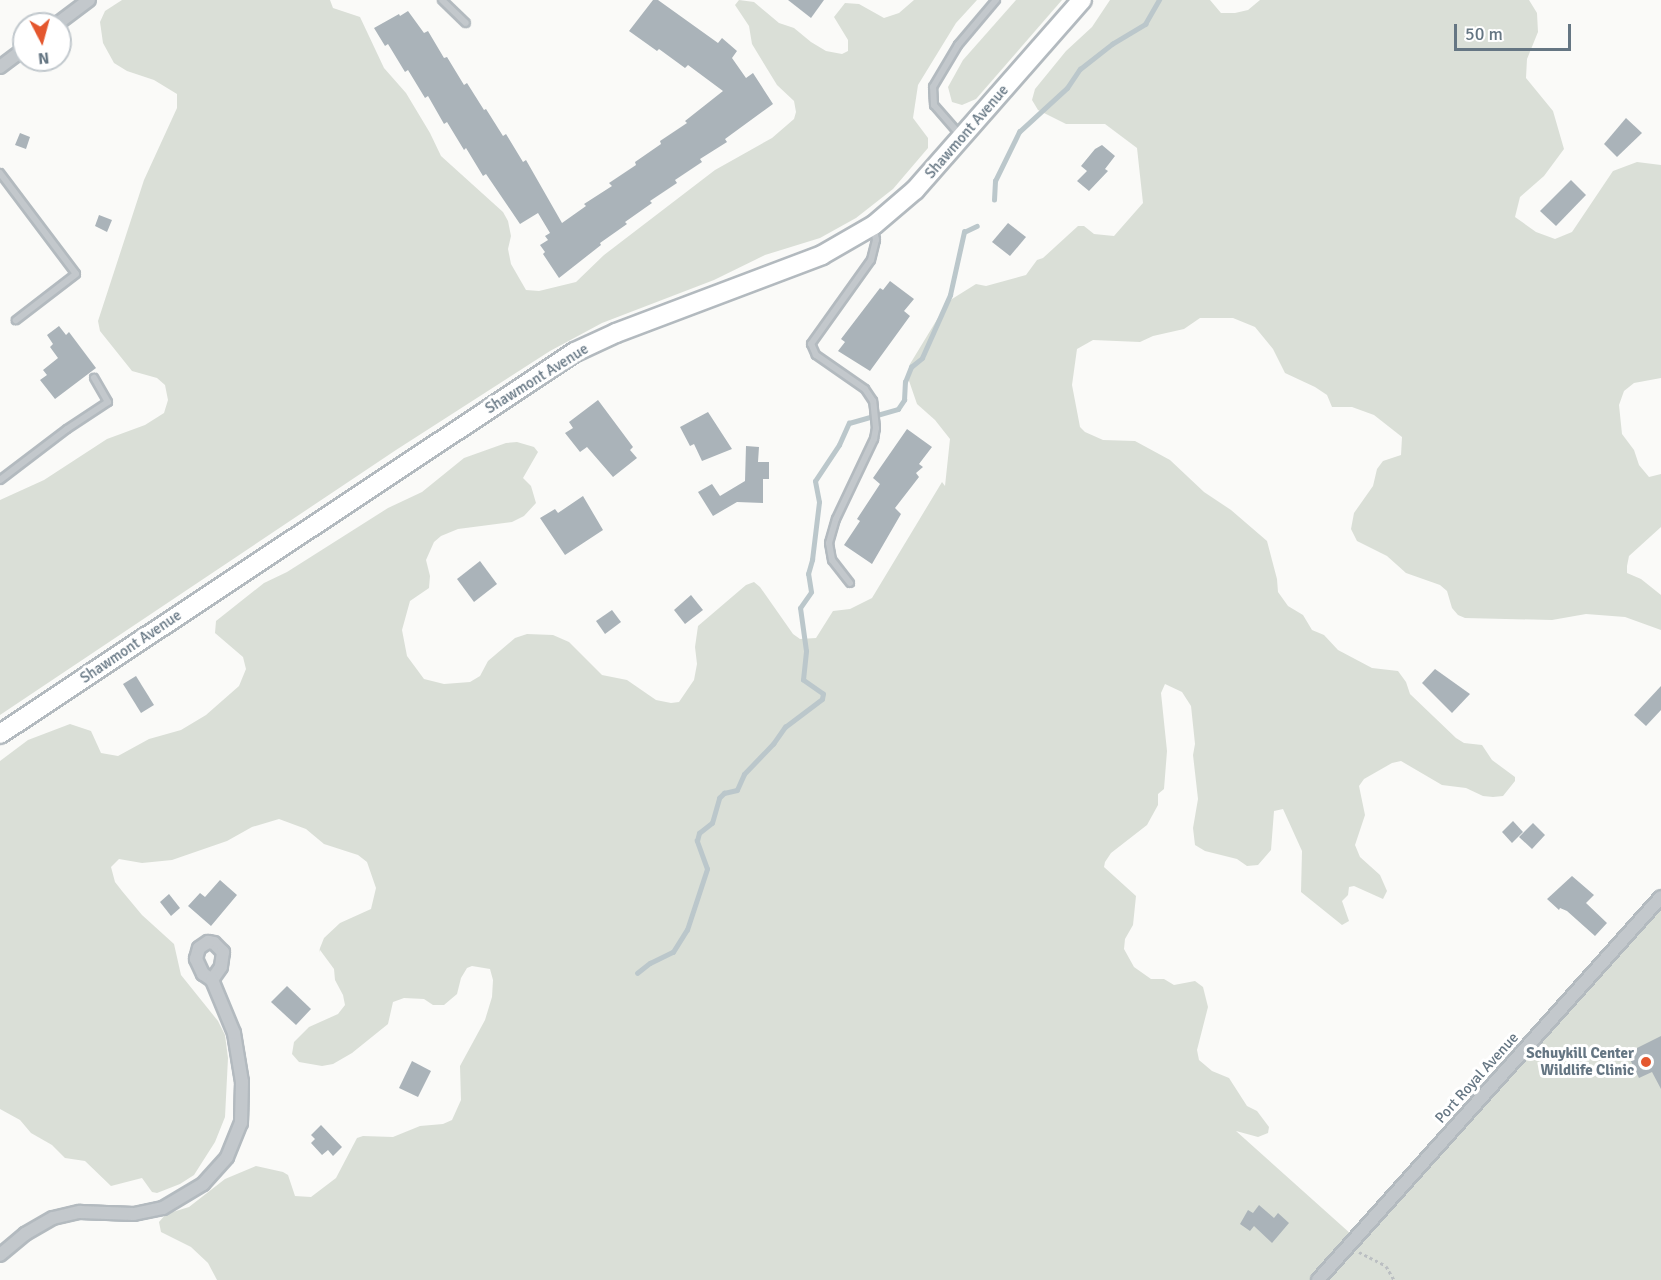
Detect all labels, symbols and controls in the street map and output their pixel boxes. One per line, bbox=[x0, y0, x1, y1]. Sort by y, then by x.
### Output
north arrow bbox=[12, 12, 72, 72]
scale bar bbox=[1457, 12, 1574, 50]
text: 50 m bbox=[1465, 23, 1503, 45]
text: N bbox=[37, 47, 50, 68]
street label: Shawmont Avenue bbox=[921, 81, 1013, 183]
street label: Shawmont Avenue bbox=[482, 340, 592, 418]
street label: Shawmont Avenue bbox=[77, 606, 185, 688]
street label: Port Royal Avenue bbox=[1432, 1029, 1522, 1127]
place label: Schuykill Center Wildlife Clinic bbox=[1526, 1044, 1634, 1079]
marker: Schuykill Center Wildlife Clinic bbox=[1639, 1055, 1653, 1069]

